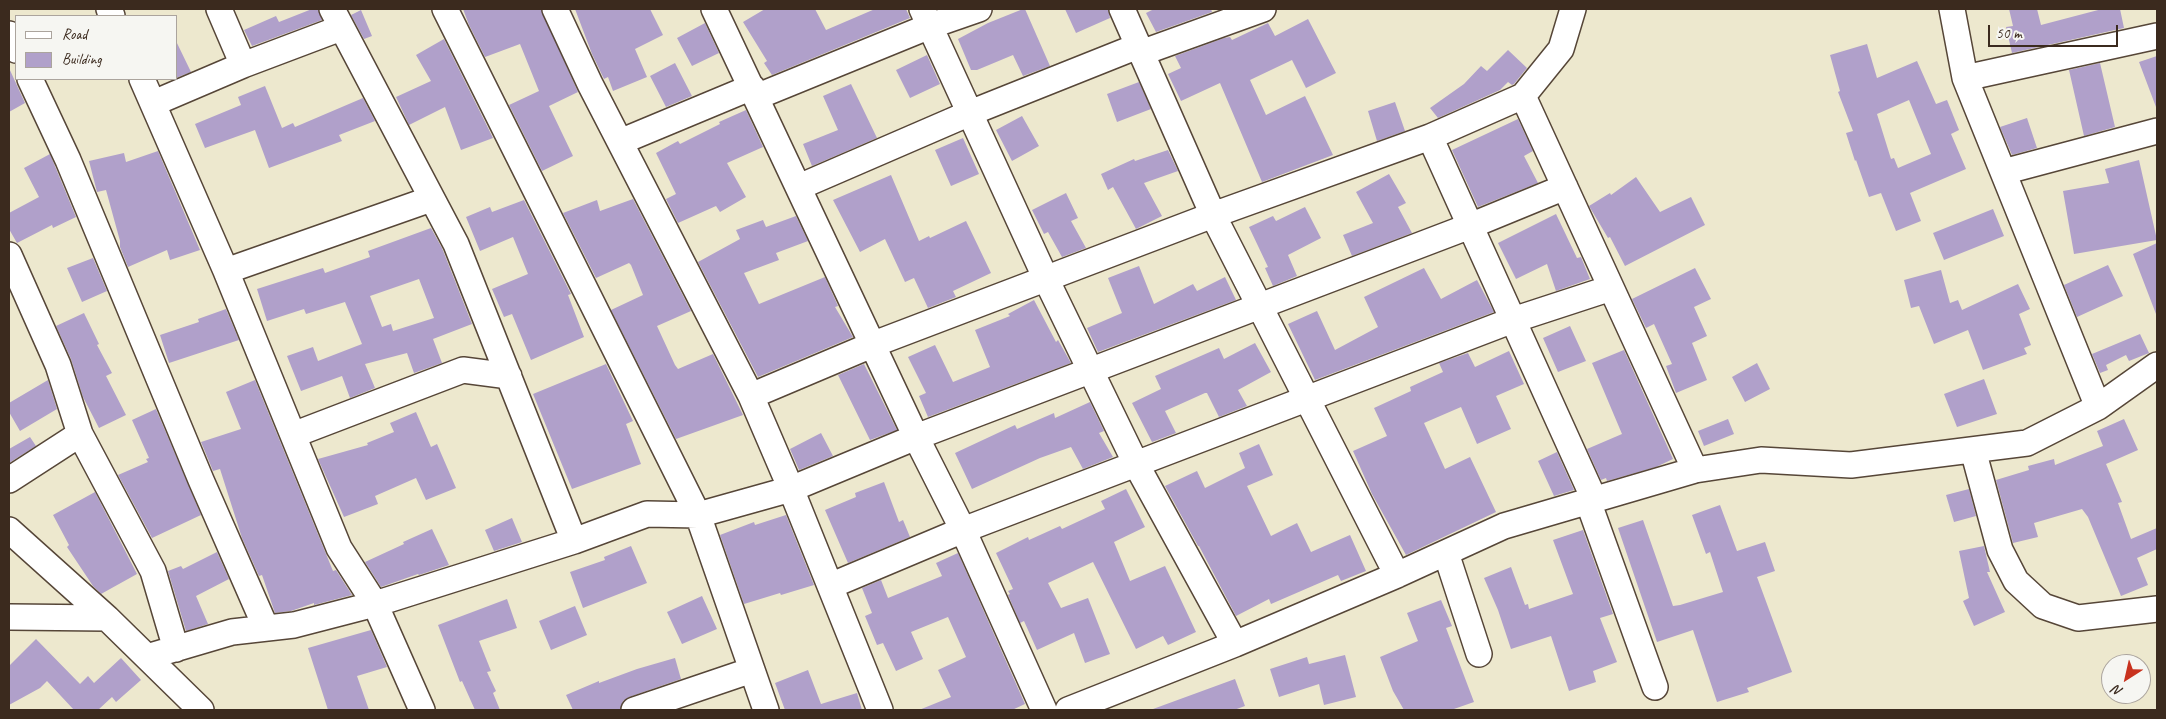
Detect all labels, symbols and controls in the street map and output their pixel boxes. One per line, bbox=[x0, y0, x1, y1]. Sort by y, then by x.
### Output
legend bbox=[15, 15, 178, 80]
scale bar bbox=[1991, 15, 2121, 47]
text: 50 m bbox=[1996, 24, 2022, 43]
text: Road bbox=[62, 25, 87, 44]
text: Building bbox=[62, 50, 101, 69]
north arrow bbox=[2101, 654, 2151, 704]
text: N bbox=[2109, 681, 2126, 700]

